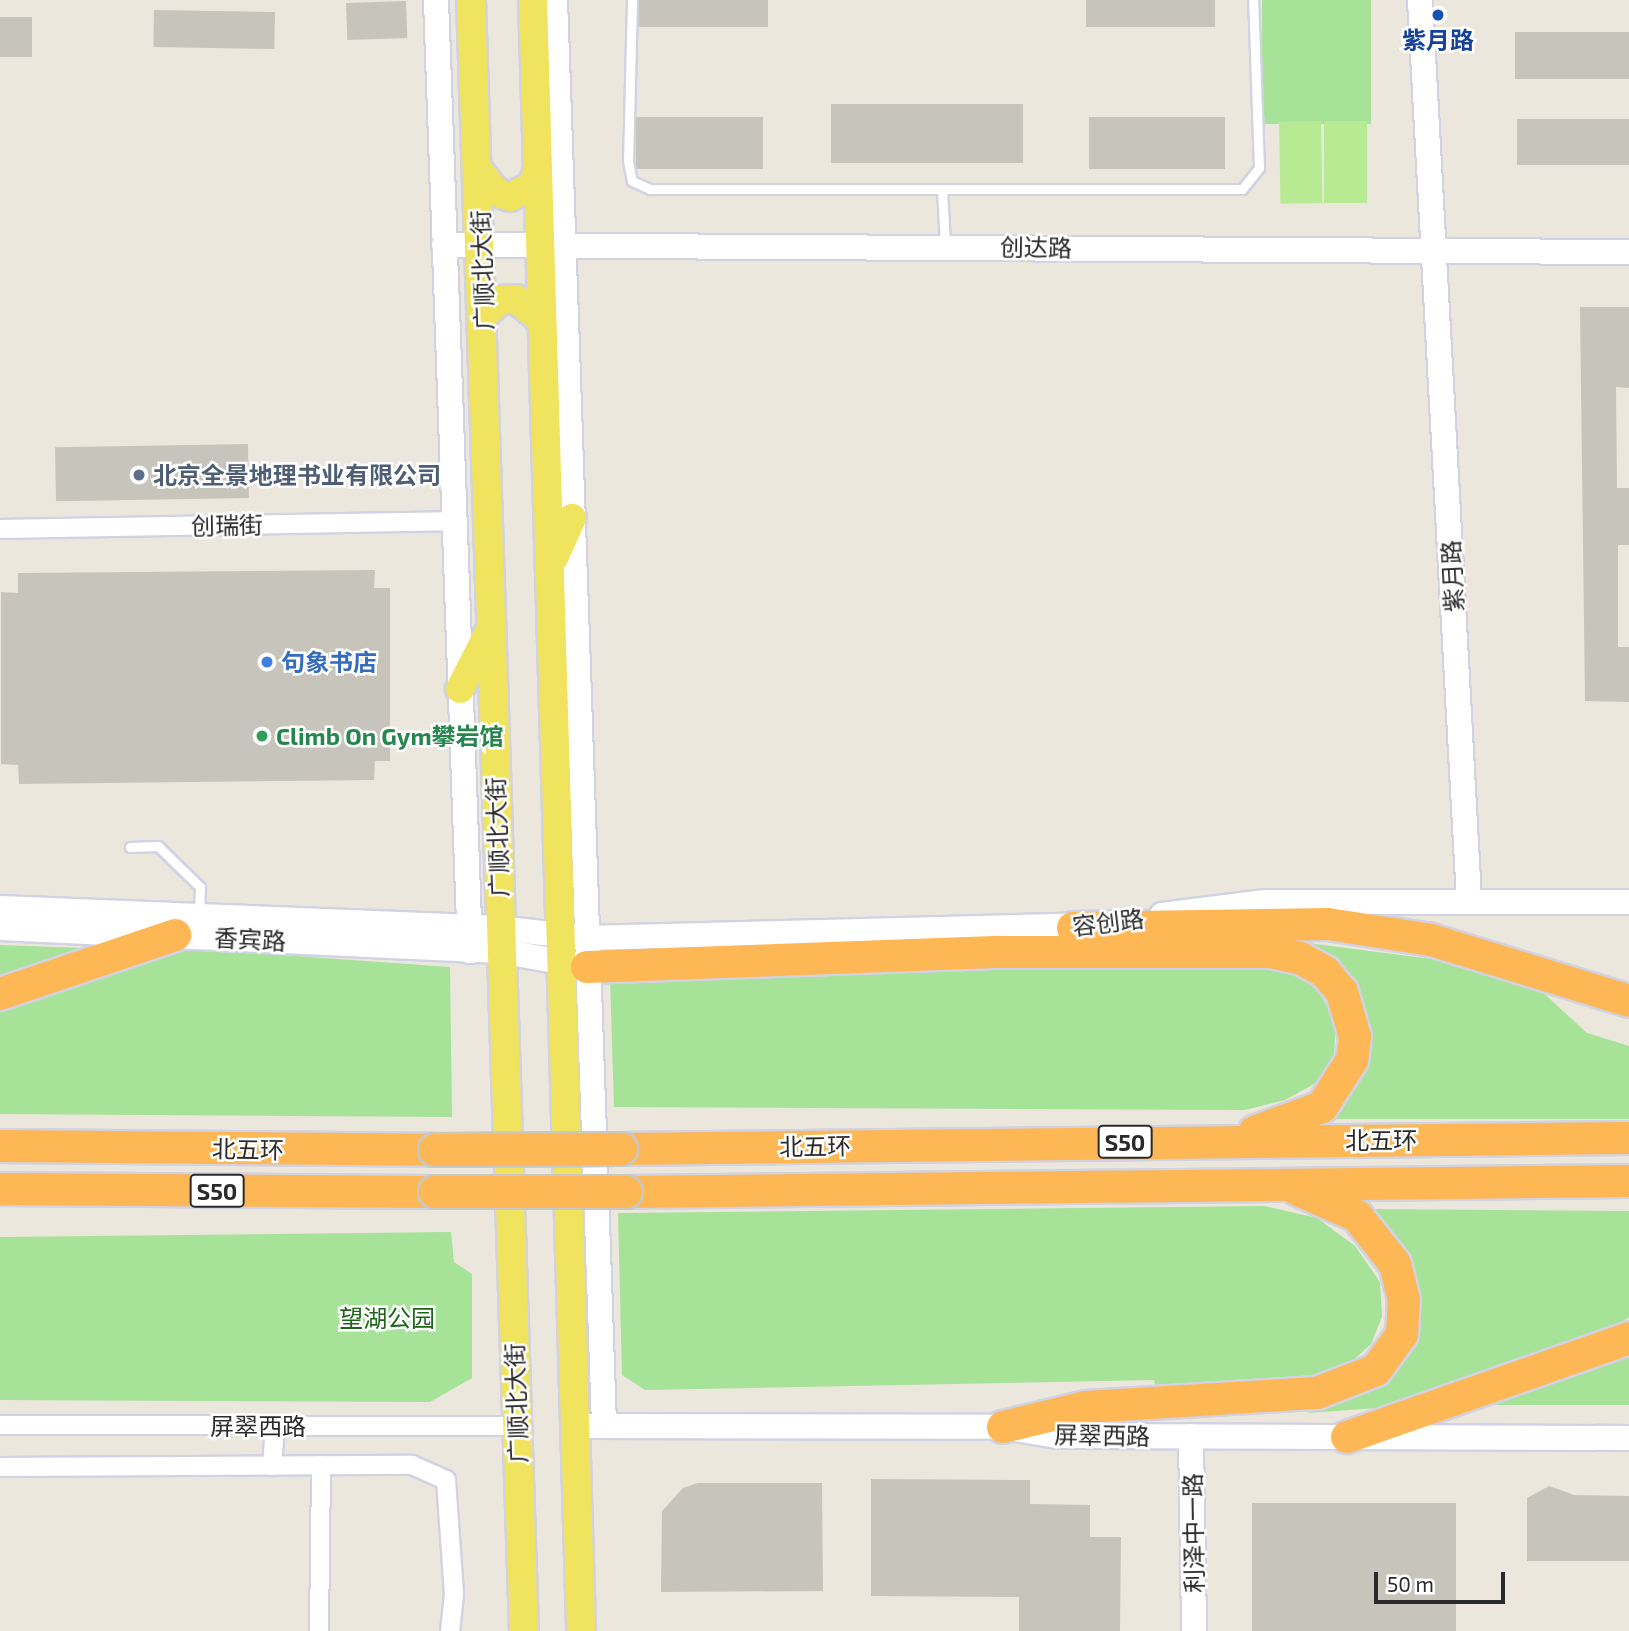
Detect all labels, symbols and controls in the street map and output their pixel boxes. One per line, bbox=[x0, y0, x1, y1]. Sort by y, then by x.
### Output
marker: 紫月路 bbox=[1430, 7, 1446, 23]
place label: 紫月路 bbox=[1402, 26, 1474, 54]
street label: 广顺北大街 bbox=[466, 210, 498, 330]
street label: 创达路 bbox=[1000, 232, 1072, 262]
place label: 北京全景地理书业有限公司 bbox=[153, 461, 441, 489]
marker: 北京全景地理书业有限公司 bbox=[131, 467, 147, 483]
street label: 创瑞街 bbox=[191, 510, 263, 540]
street label: 紫月路 bbox=[1436, 539, 1468, 613]
place label: 句象书店 bbox=[281, 648, 377, 676]
marker: 句象书店 bbox=[259, 654, 275, 670]
place label: Climb On Gym攀岩馆 bbox=[276, 722, 504, 750]
marker: Climb On Gym攀岩馆 bbox=[254, 728, 270, 744]
street label: 广顺北大街 bbox=[481, 777, 513, 897]
street label: 容创路 bbox=[1071, 903, 1145, 941]
street label: 香宾路 bbox=[213, 923, 287, 955]
road number: S50 bbox=[1097, 1122, 1153, 1162]
street label: 北五环 bbox=[1345, 1126, 1417, 1154]
street label: 北五环 bbox=[779, 1131, 851, 1161]
street label: 北五环 bbox=[212, 1134, 284, 1164]
road number: S50 bbox=[189, 1172, 245, 1210]
park label: 望湖公园 bbox=[339, 1304, 435, 1332]
street label: 广顺北大街 bbox=[500, 1343, 532, 1463]
street label: 屏翠西路 bbox=[210, 1412, 306, 1440]
street label: 屏翠西路 bbox=[1054, 1420, 1150, 1450]
street label: 利泽中一路 bbox=[1178, 1473, 1208, 1593]
scale bar bbox=[1377, 1558, 1508, 1602]
text: 50 m bbox=[1387, 1571, 1434, 1596]

